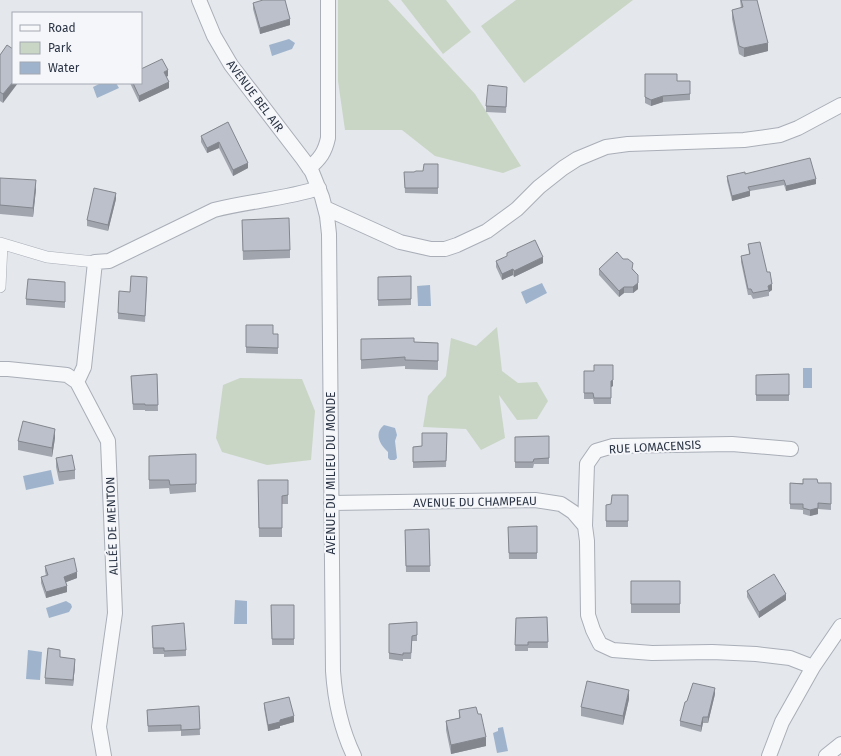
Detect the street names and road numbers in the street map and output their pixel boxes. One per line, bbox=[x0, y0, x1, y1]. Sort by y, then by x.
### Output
street label: AVENUE BEL AIR bbox=[224, 57, 286, 135]
street label: AVENUE DU MILIEU DU MONDE bbox=[324, 391, 338, 555]
street label: RUE LOMACENSIS bbox=[608, 438, 702, 456]
street label: ALLÉE DE MENTON bbox=[102, 477, 121, 575]
street label: AVENUE DU CHAMPEAU bbox=[413, 494, 537, 510]

